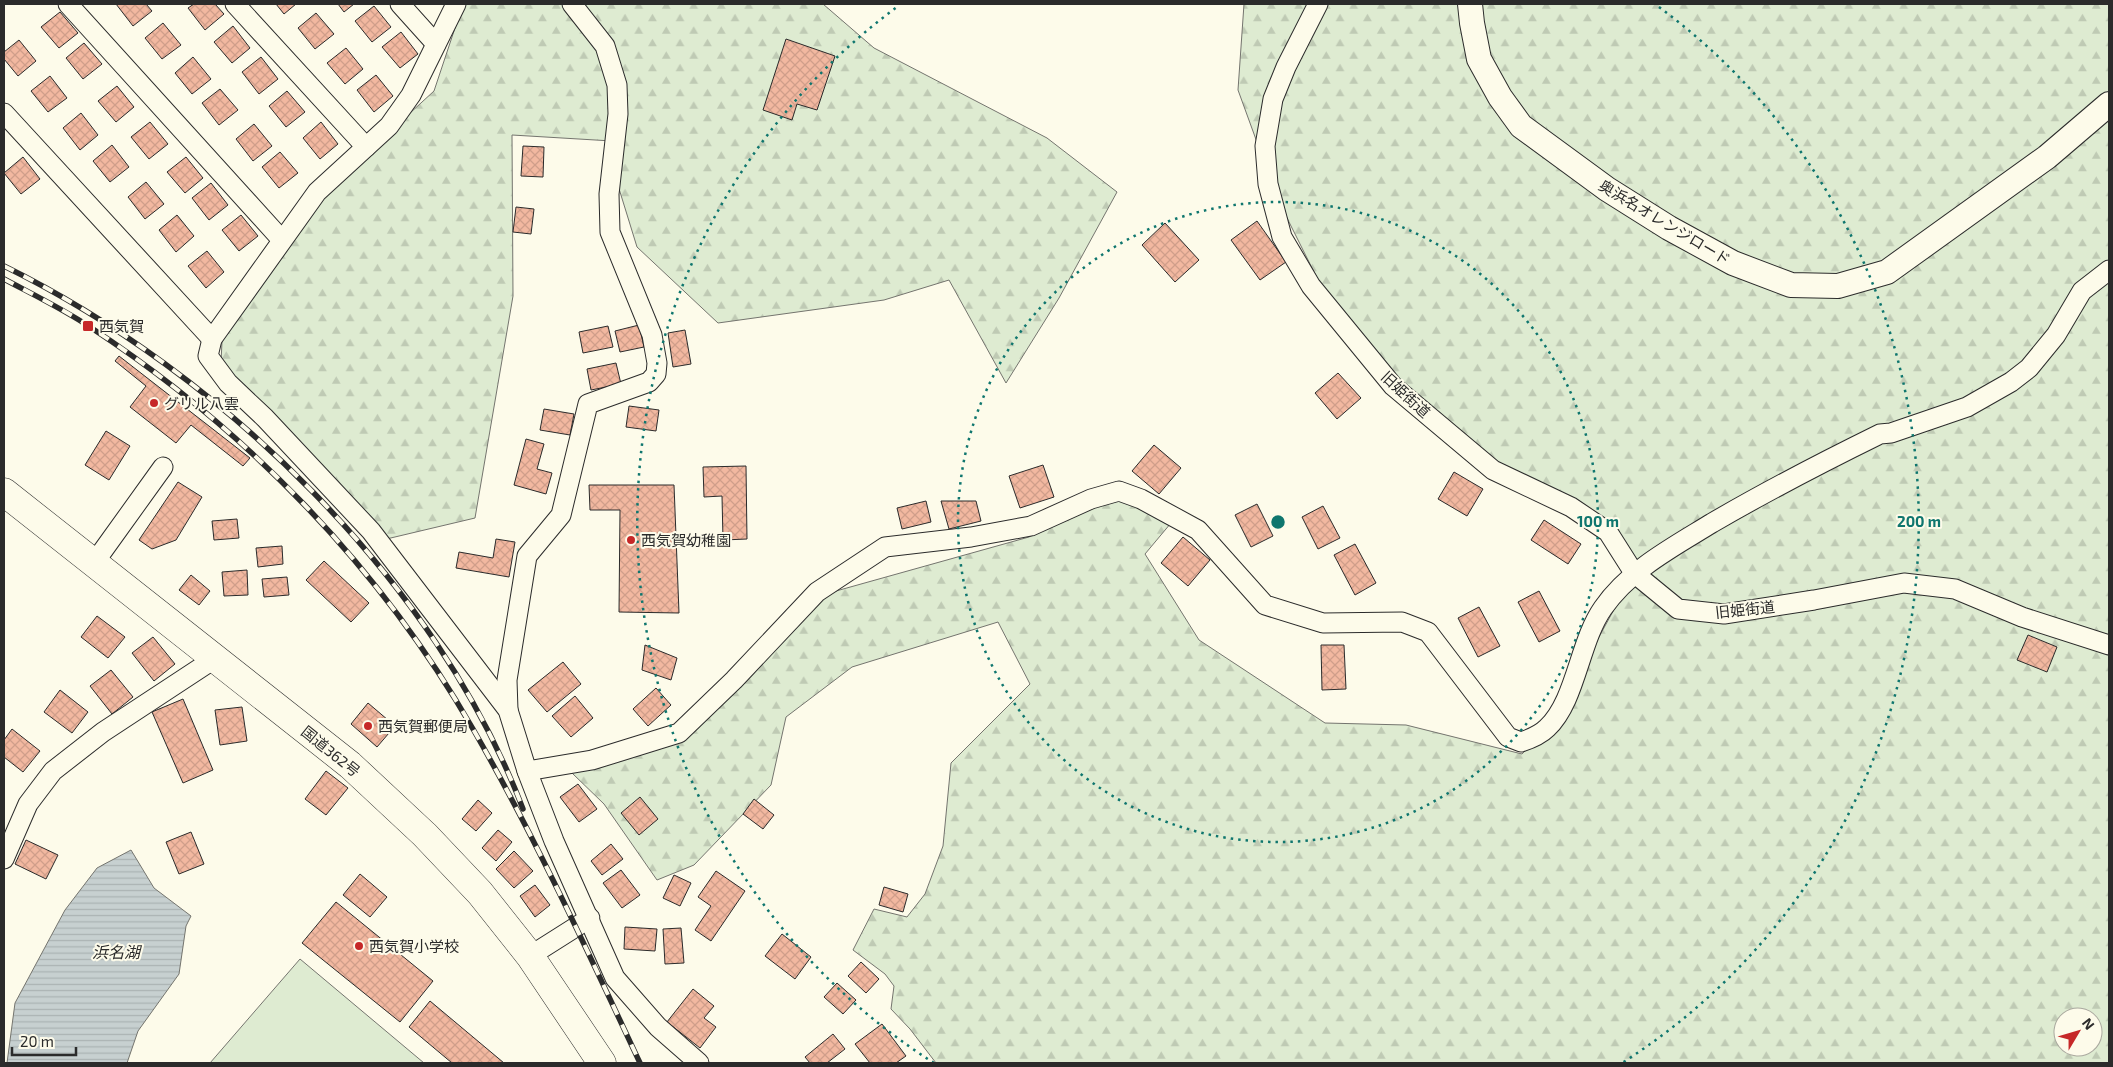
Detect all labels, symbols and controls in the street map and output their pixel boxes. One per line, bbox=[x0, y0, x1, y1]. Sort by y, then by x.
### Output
street label: 奥浜名オレンジロード bbox=[1596, 176, 1734, 268]
place label: 西気賀 bbox=[99, 317, 144, 335]
marker: 西気賀 bbox=[81, 319, 95, 333]
street label: 旧姫街道 bbox=[1378, 367, 1434, 421]
place label: グリル八雲 bbox=[164, 394, 239, 412]
marker: グリル八雲 bbox=[148, 397, 160, 409]
text: 100 m bbox=[1577, 512, 1619, 530]
text: 200 m bbox=[1897, 512, 1941, 530]
centre of rings bbox=[1269, 513, 1287, 531]
place label: 西気賀幼稚園 bbox=[641, 531, 731, 549]
marker: 西気賀幼稚園 bbox=[625, 534, 637, 546]
street label: 旧姫街道 bbox=[1714, 597, 1776, 621]
place label: 西気賀郵便局 bbox=[378, 717, 468, 735]
marker: 西気賀郵便局 bbox=[362, 720, 374, 732]
street label: 国道362号 bbox=[298, 722, 364, 780]
place label: 西気賀小学校 bbox=[369, 937, 459, 955]
marker: 西気賀小学校 bbox=[353, 940, 365, 952]
water label: 浜名湖 bbox=[92, 942, 143, 961]
north arrow bbox=[2053, 1007, 2103, 1057]
text: N bbox=[2079, 1014, 2098, 1033]
scale bar bbox=[12, 1024, 76, 1056]
text: 20 m bbox=[20, 1032, 54, 1050]

